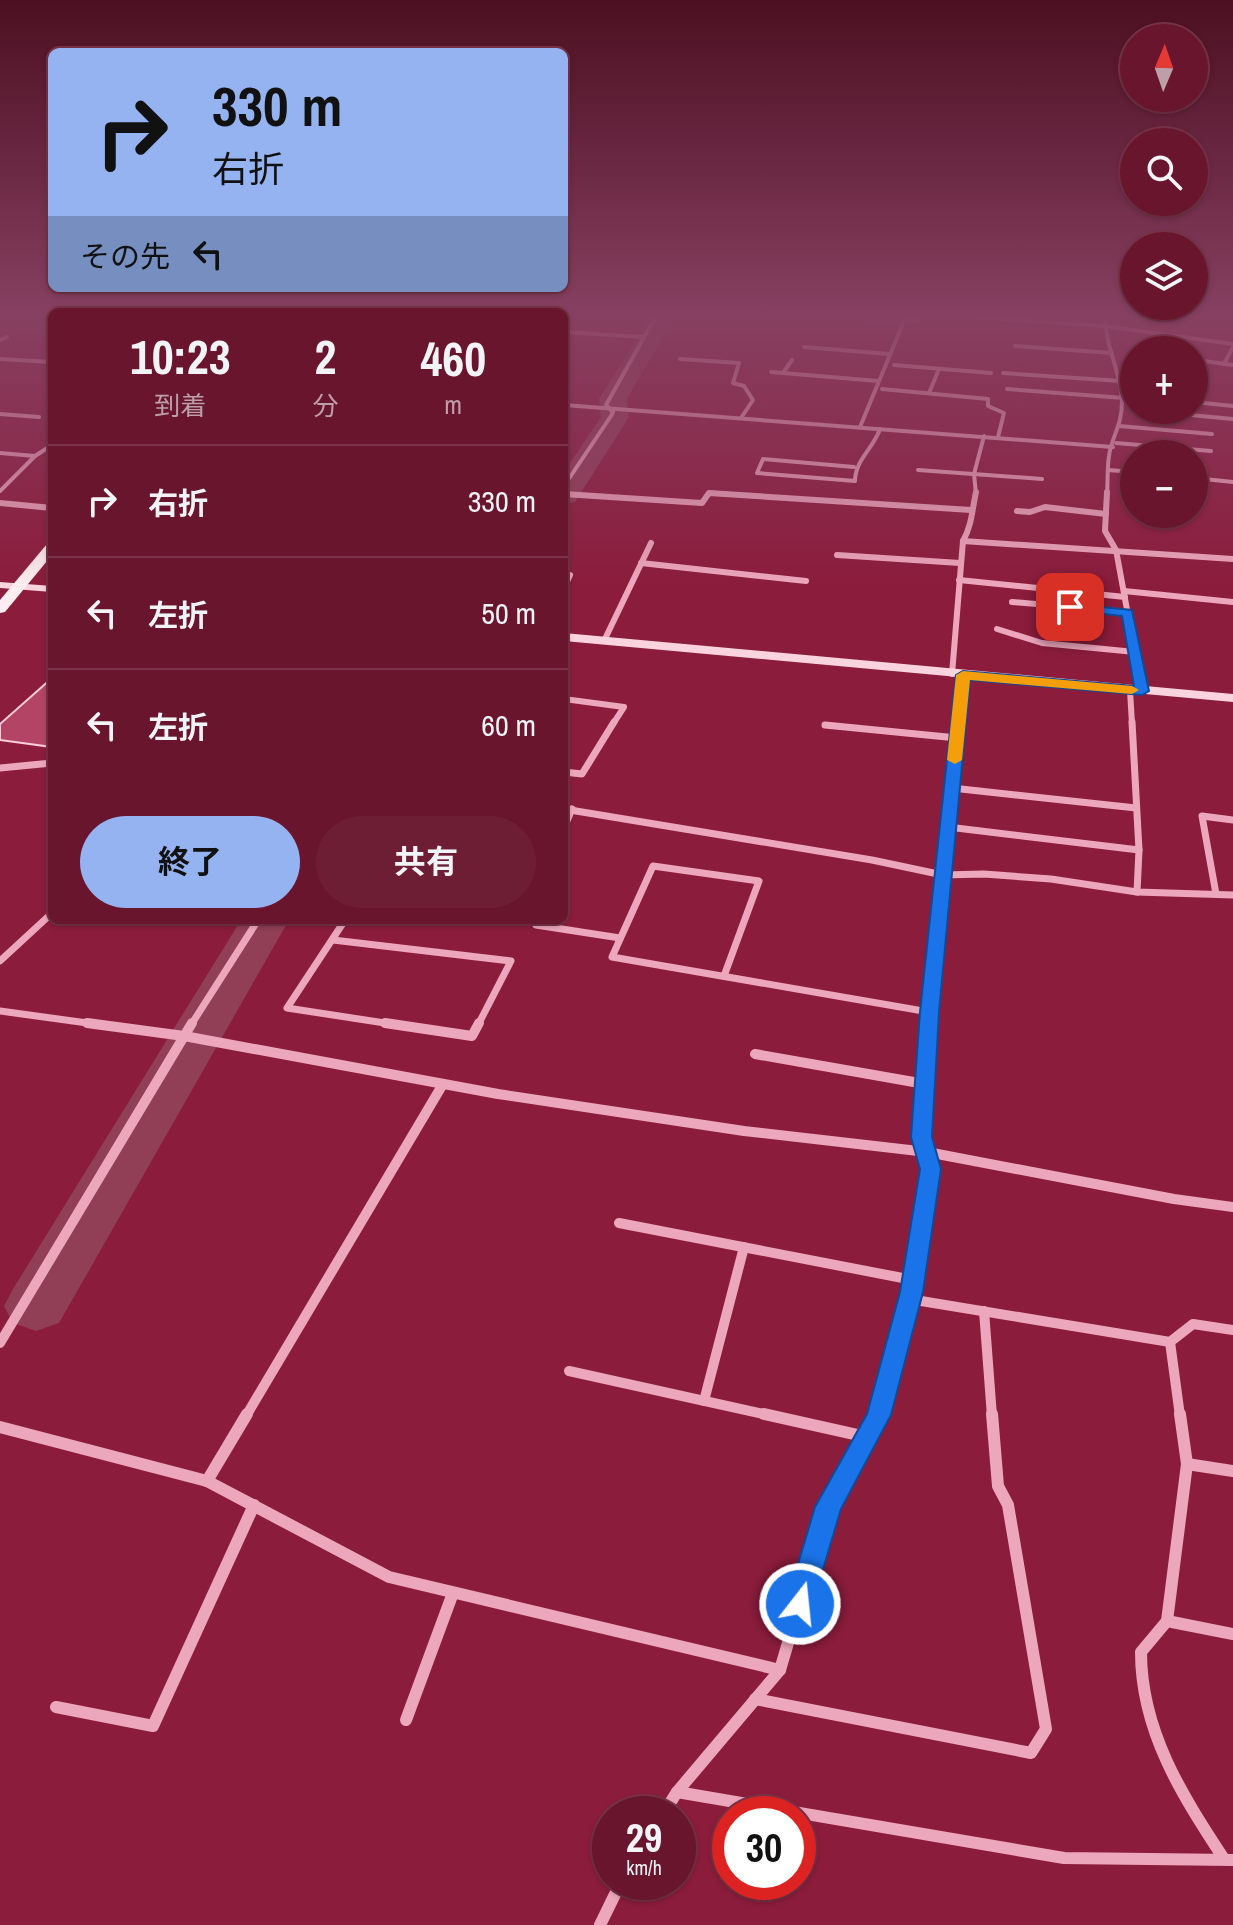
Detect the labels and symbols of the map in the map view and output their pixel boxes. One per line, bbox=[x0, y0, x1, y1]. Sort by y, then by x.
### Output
north arrow bbox=[1120, 24, 1208, 112]
pin bbox=[1036, 573, 1104, 641]
position arrow bbox=[758, 1562, 842, 1646]
speed limit sign: 30 bbox=[712, 1796, 816, 1900]

